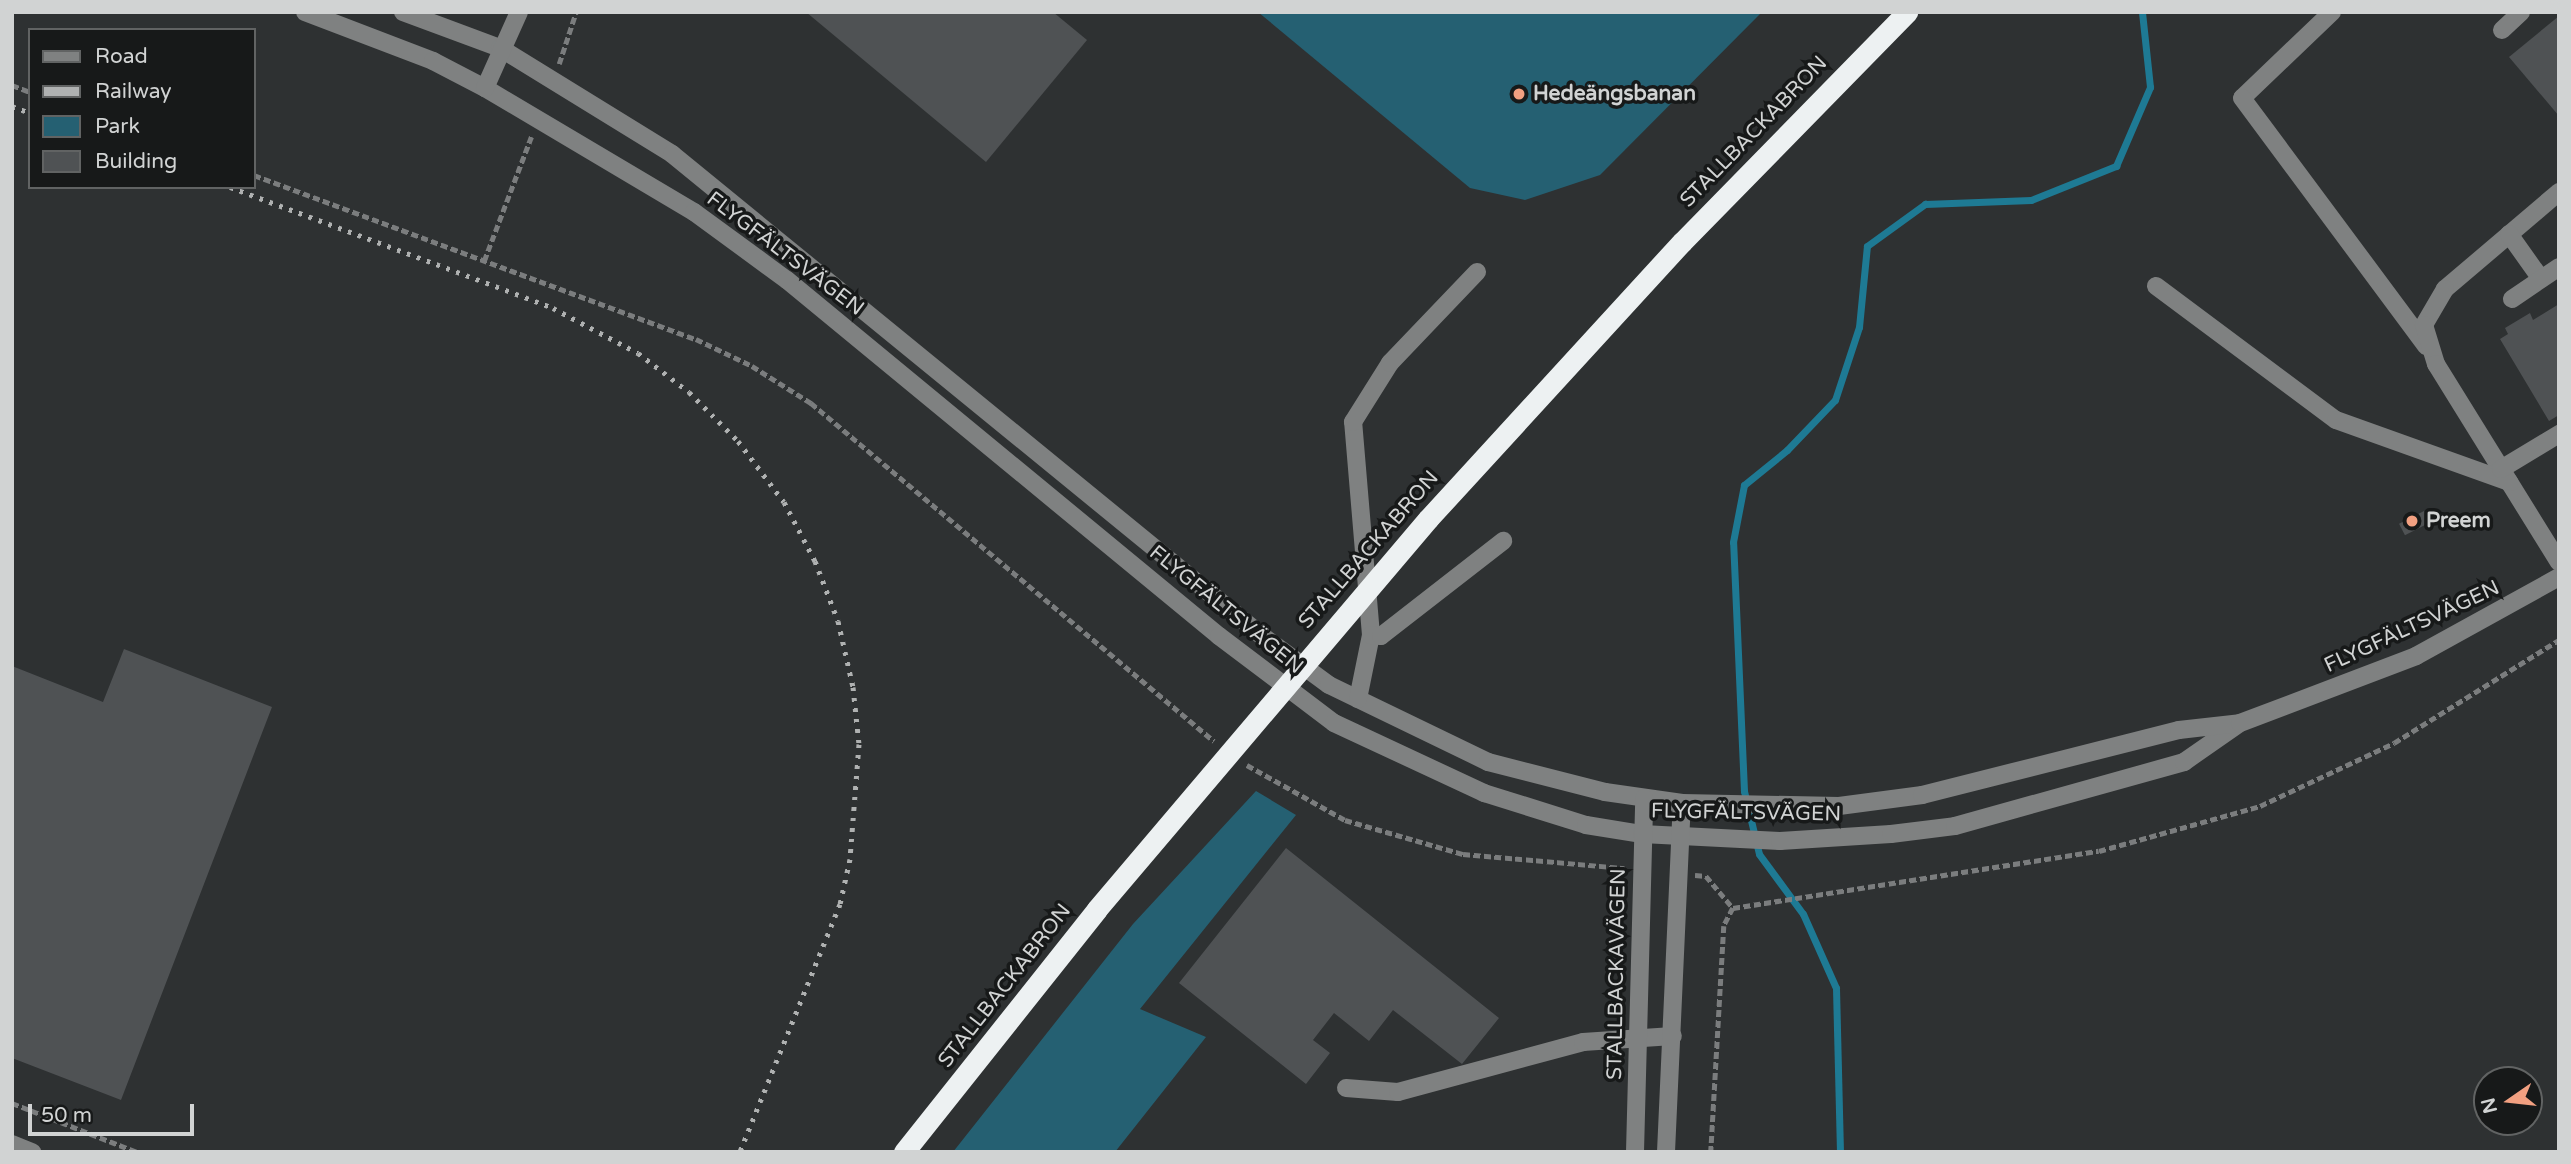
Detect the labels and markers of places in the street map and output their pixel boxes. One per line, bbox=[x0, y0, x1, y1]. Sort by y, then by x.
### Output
place label: Hedeängsbanan bbox=[1533, 81, 1696, 107]
marker: Hedeängsbanan bbox=[1511, 86, 1527, 102]
place label: Preem bbox=[2426, 508, 2491, 534]
marker: Preem bbox=[2404, 513, 2420, 529]

